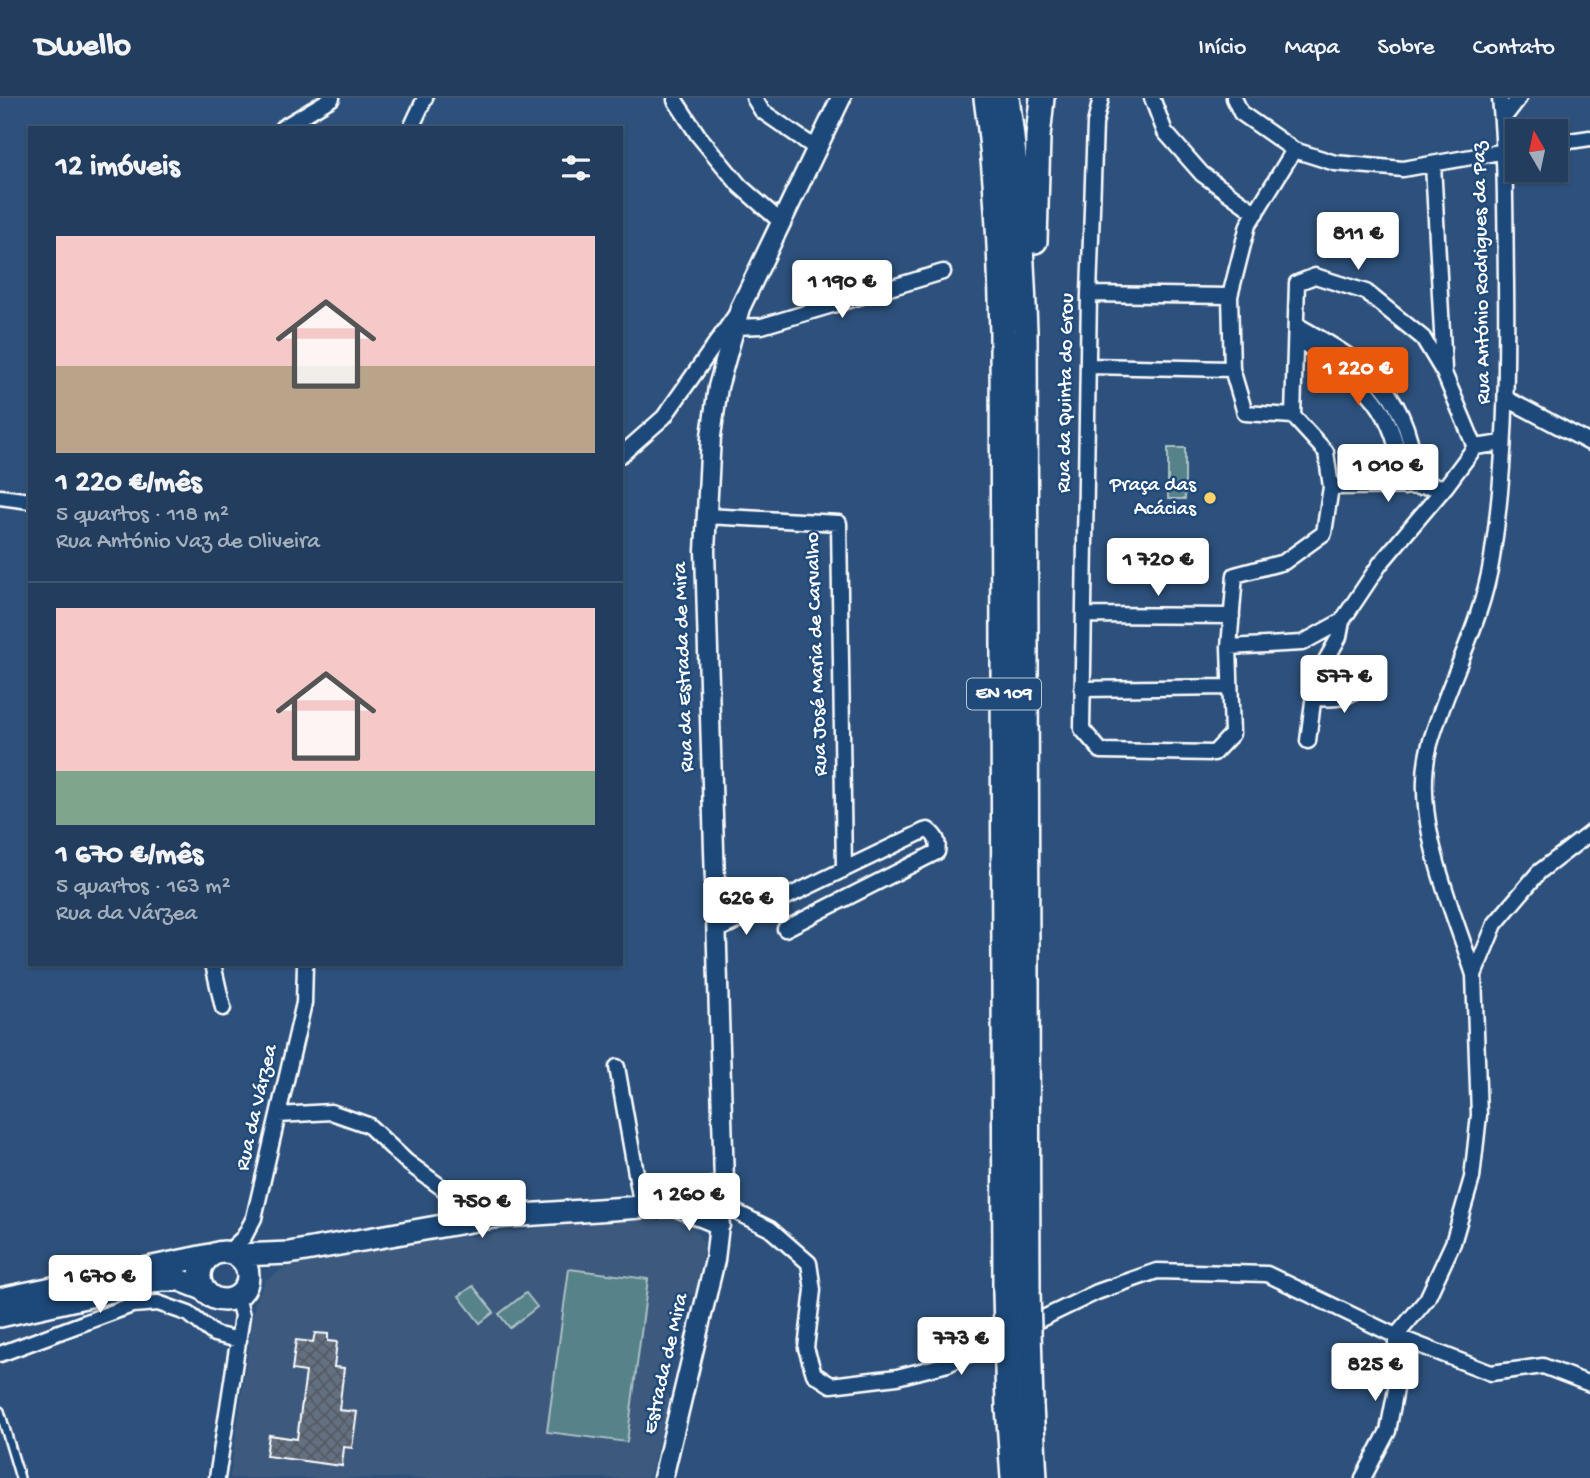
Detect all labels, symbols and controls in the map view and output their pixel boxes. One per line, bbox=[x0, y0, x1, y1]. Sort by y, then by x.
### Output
text: Dwello bbox=[35, 29, 131, 67]
text: Início bbox=[1198, 34, 1246, 63]
text: Mapa bbox=[1284, 34, 1340, 63]
text: Sobre bbox=[1378, 34, 1435, 63]
text: Contato bbox=[1473, 34, 1555, 63]
north arrow bbox=[1505, 119, 1568, 182]
map controls bbox=[1505, 119, 1568, 182]
street label: Rua António Rodrigues da Paz bbox=[1468, 141, 1498, 405]
icon: filters bbox=[557, 149, 595, 187]
text: 12 imóveis bbox=[56, 151, 180, 186]
pin: 811 € bbox=[1309, 212, 1407, 272]
text: 811 € bbox=[1333, 221, 1383, 248]
pin: 1 190 € bbox=[777, 260, 907, 320]
text: 1 190 € bbox=[808, 269, 876, 296]
icon: home bbox=[263, 281, 389, 407]
street label: Rua da Quinta do Grou bbox=[1053, 293, 1081, 493]
pin: 1 220 € bbox=[1293, 348, 1423, 407]
text: 1 220 € bbox=[1323, 356, 1393, 383]
pin: 1 010 € bbox=[1323, 444, 1453, 504]
text: 1 010 € bbox=[1353, 453, 1423, 480]
text: 1 220 €/mês bbox=[56, 467, 202, 502]
place label: Praça das Acácias bbox=[1109, 474, 1197, 523]
marker: Praça das Acácias bbox=[1202, 490, 1218, 506]
text: 5 quartos · 118 m² bbox=[56, 502, 229, 529]
text: Rua António Vaz de Oliveira bbox=[56, 529, 320, 556]
street label: Rua José Maria de Carvalho bbox=[801, 531, 835, 776]
pin: 1 720 € bbox=[1093, 538, 1223, 598]
text: 1 720 € bbox=[1123, 547, 1193, 574]
street label: Rua da Estrada de Mira bbox=[669, 560, 701, 772]
icon: home bbox=[263, 653, 389, 779]
pin: 577 € bbox=[1295, 656, 1393, 715]
text: 577 € bbox=[1316, 664, 1372, 691]
road number: EN 109 bbox=[967, 678, 1041, 709]
text: 1 670 €/mês bbox=[56, 839, 203, 874]
text: 5 quartos · 163 m² bbox=[56, 874, 231, 901]
pin: 626 € bbox=[697, 878, 795, 937]
text: 626 € bbox=[719, 886, 773, 913]
text: Rua da Várzea bbox=[56, 901, 197, 928]
street label: Rua da Várzea bbox=[231, 1041, 285, 1174]
pin: 1 260 € bbox=[624, 1174, 754, 1233]
pin: 750 € bbox=[433, 1180, 531, 1240]
text: 1 260 € bbox=[654, 1182, 724, 1209]
text: 750 € bbox=[454, 1189, 510, 1216]
pin: 1 670 € bbox=[35, 1256, 165, 1315]
text: 1 670 € bbox=[65, 1264, 135, 1291]
street label: Estrada de Mira bbox=[639, 1290, 696, 1437]
pin: 773 € bbox=[912, 1318, 1010, 1377]
text: 773 € bbox=[934, 1326, 989, 1353]
pin: 825 € bbox=[1326, 1344, 1424, 1403]
text: 825 € bbox=[1347, 1352, 1403, 1379]

